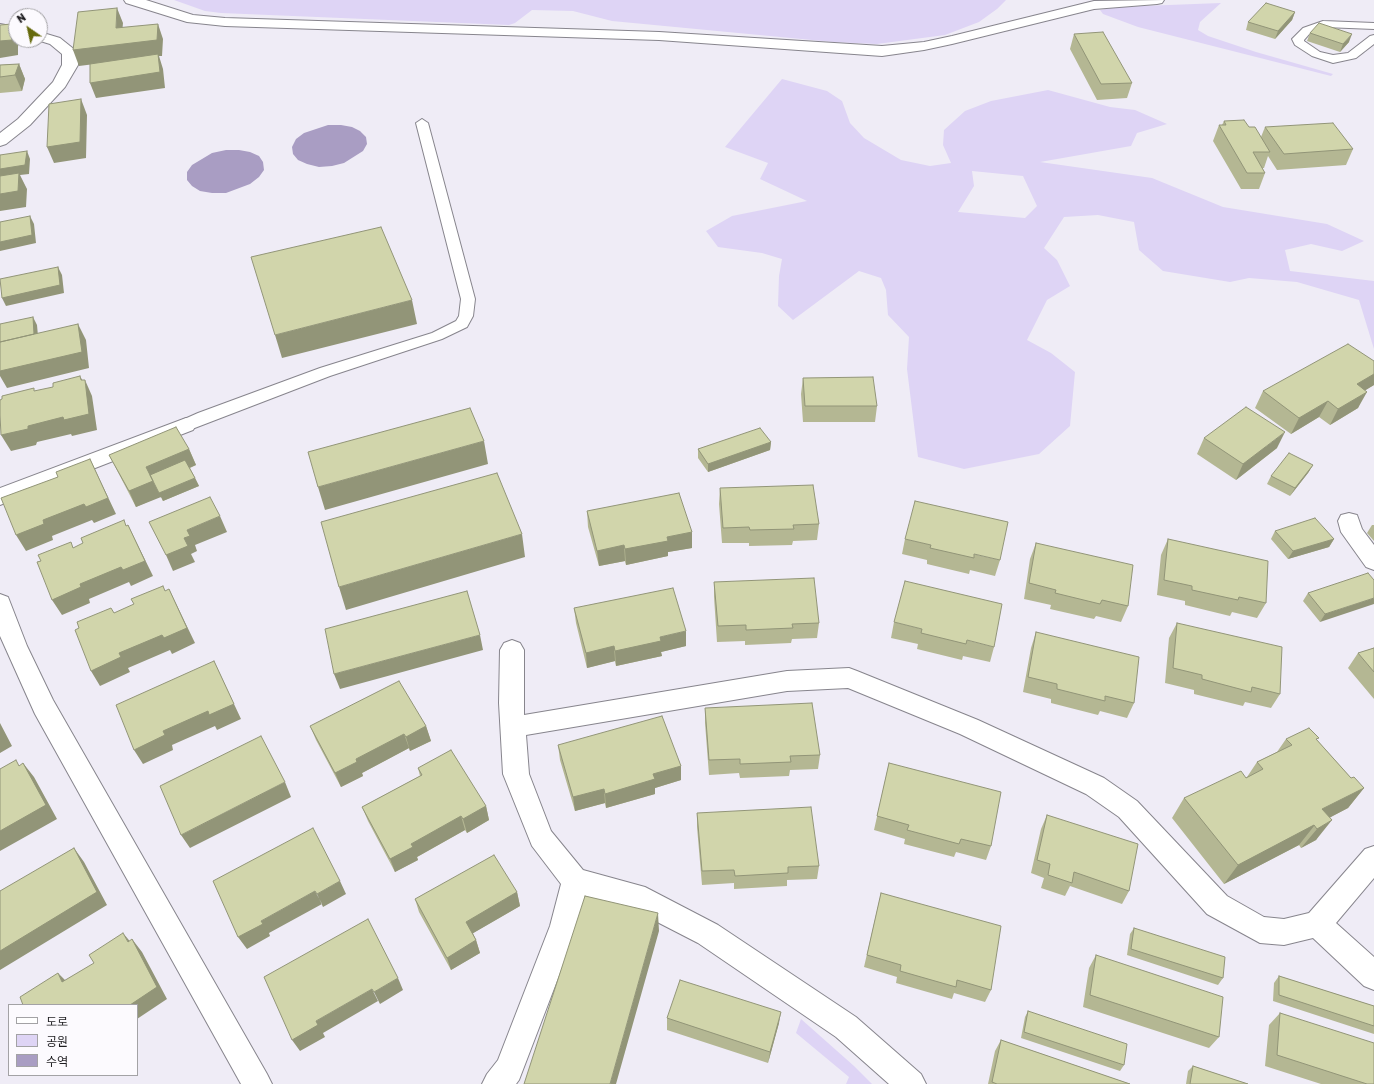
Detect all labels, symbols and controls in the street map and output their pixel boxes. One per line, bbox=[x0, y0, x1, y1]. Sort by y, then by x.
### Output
north arrow bbox=[8, 8, 48, 48]
text: N bbox=[15, 11, 28, 26]
legend bbox=[8, 1004, 138, 1076]
text: 도로 bbox=[46, 1015, 68, 1029]
text: 공원 bbox=[46, 1035, 68, 1049]
text: 수역 bbox=[46, 1055, 68, 1069]

